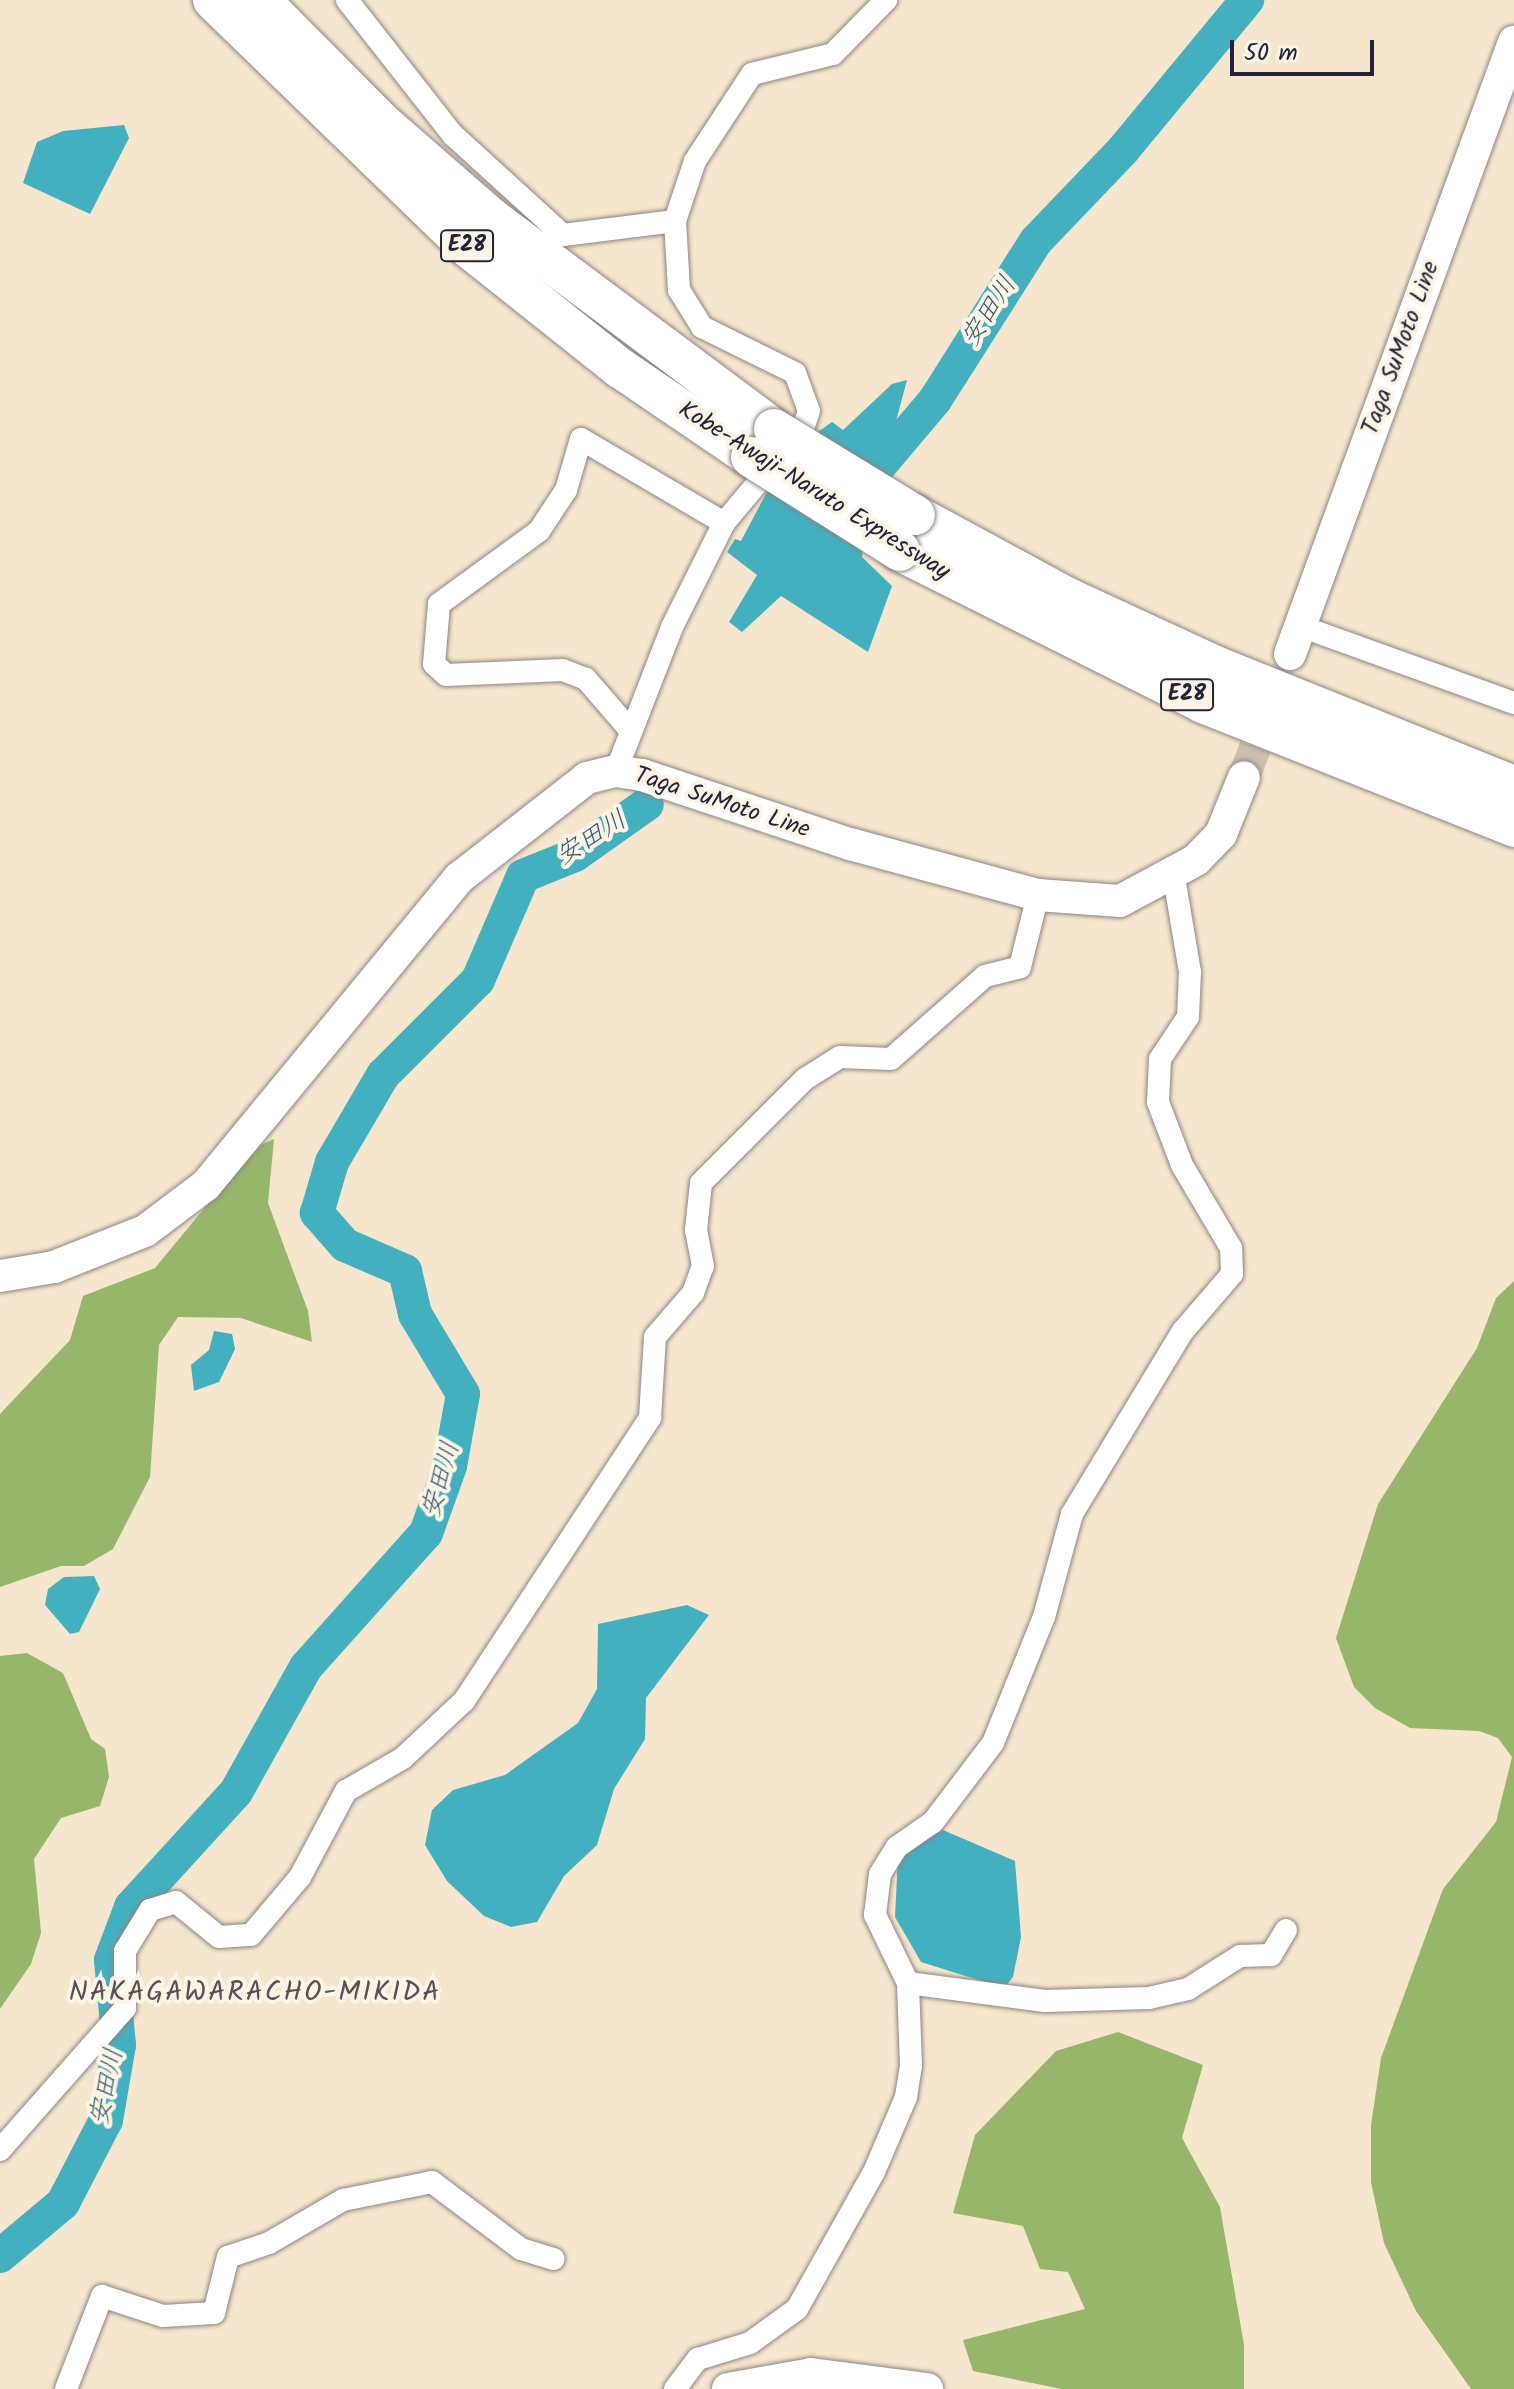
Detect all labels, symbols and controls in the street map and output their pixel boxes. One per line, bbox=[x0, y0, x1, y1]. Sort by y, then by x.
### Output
scale bar bbox=[1234, 24, 1378, 74]
text: 50 m bbox=[1244, 34, 1298, 73]
road number: E28 bbox=[439, 228, 495, 264]
street label: Taga SuMoto Line bbox=[1356, 257, 1446, 439]
water label: 安田川 bbox=[956, 271, 1024, 353]
street label: Kobe-Awaji-Naruto Expressway bbox=[673, 395, 955, 587]
road number: E28 bbox=[1159, 677, 1215, 713]
street label: Taga SuMoto Line bbox=[631, 761, 813, 845]
water label: 安田川 bbox=[551, 805, 633, 873]
water label: 安田川 bbox=[416, 1438, 468, 1522]
district label: NAKAGAWARACHO-MIKIDA bbox=[69, 1976, 441, 2010]
water label: 安田川 bbox=[85, 2046, 131, 2128]

